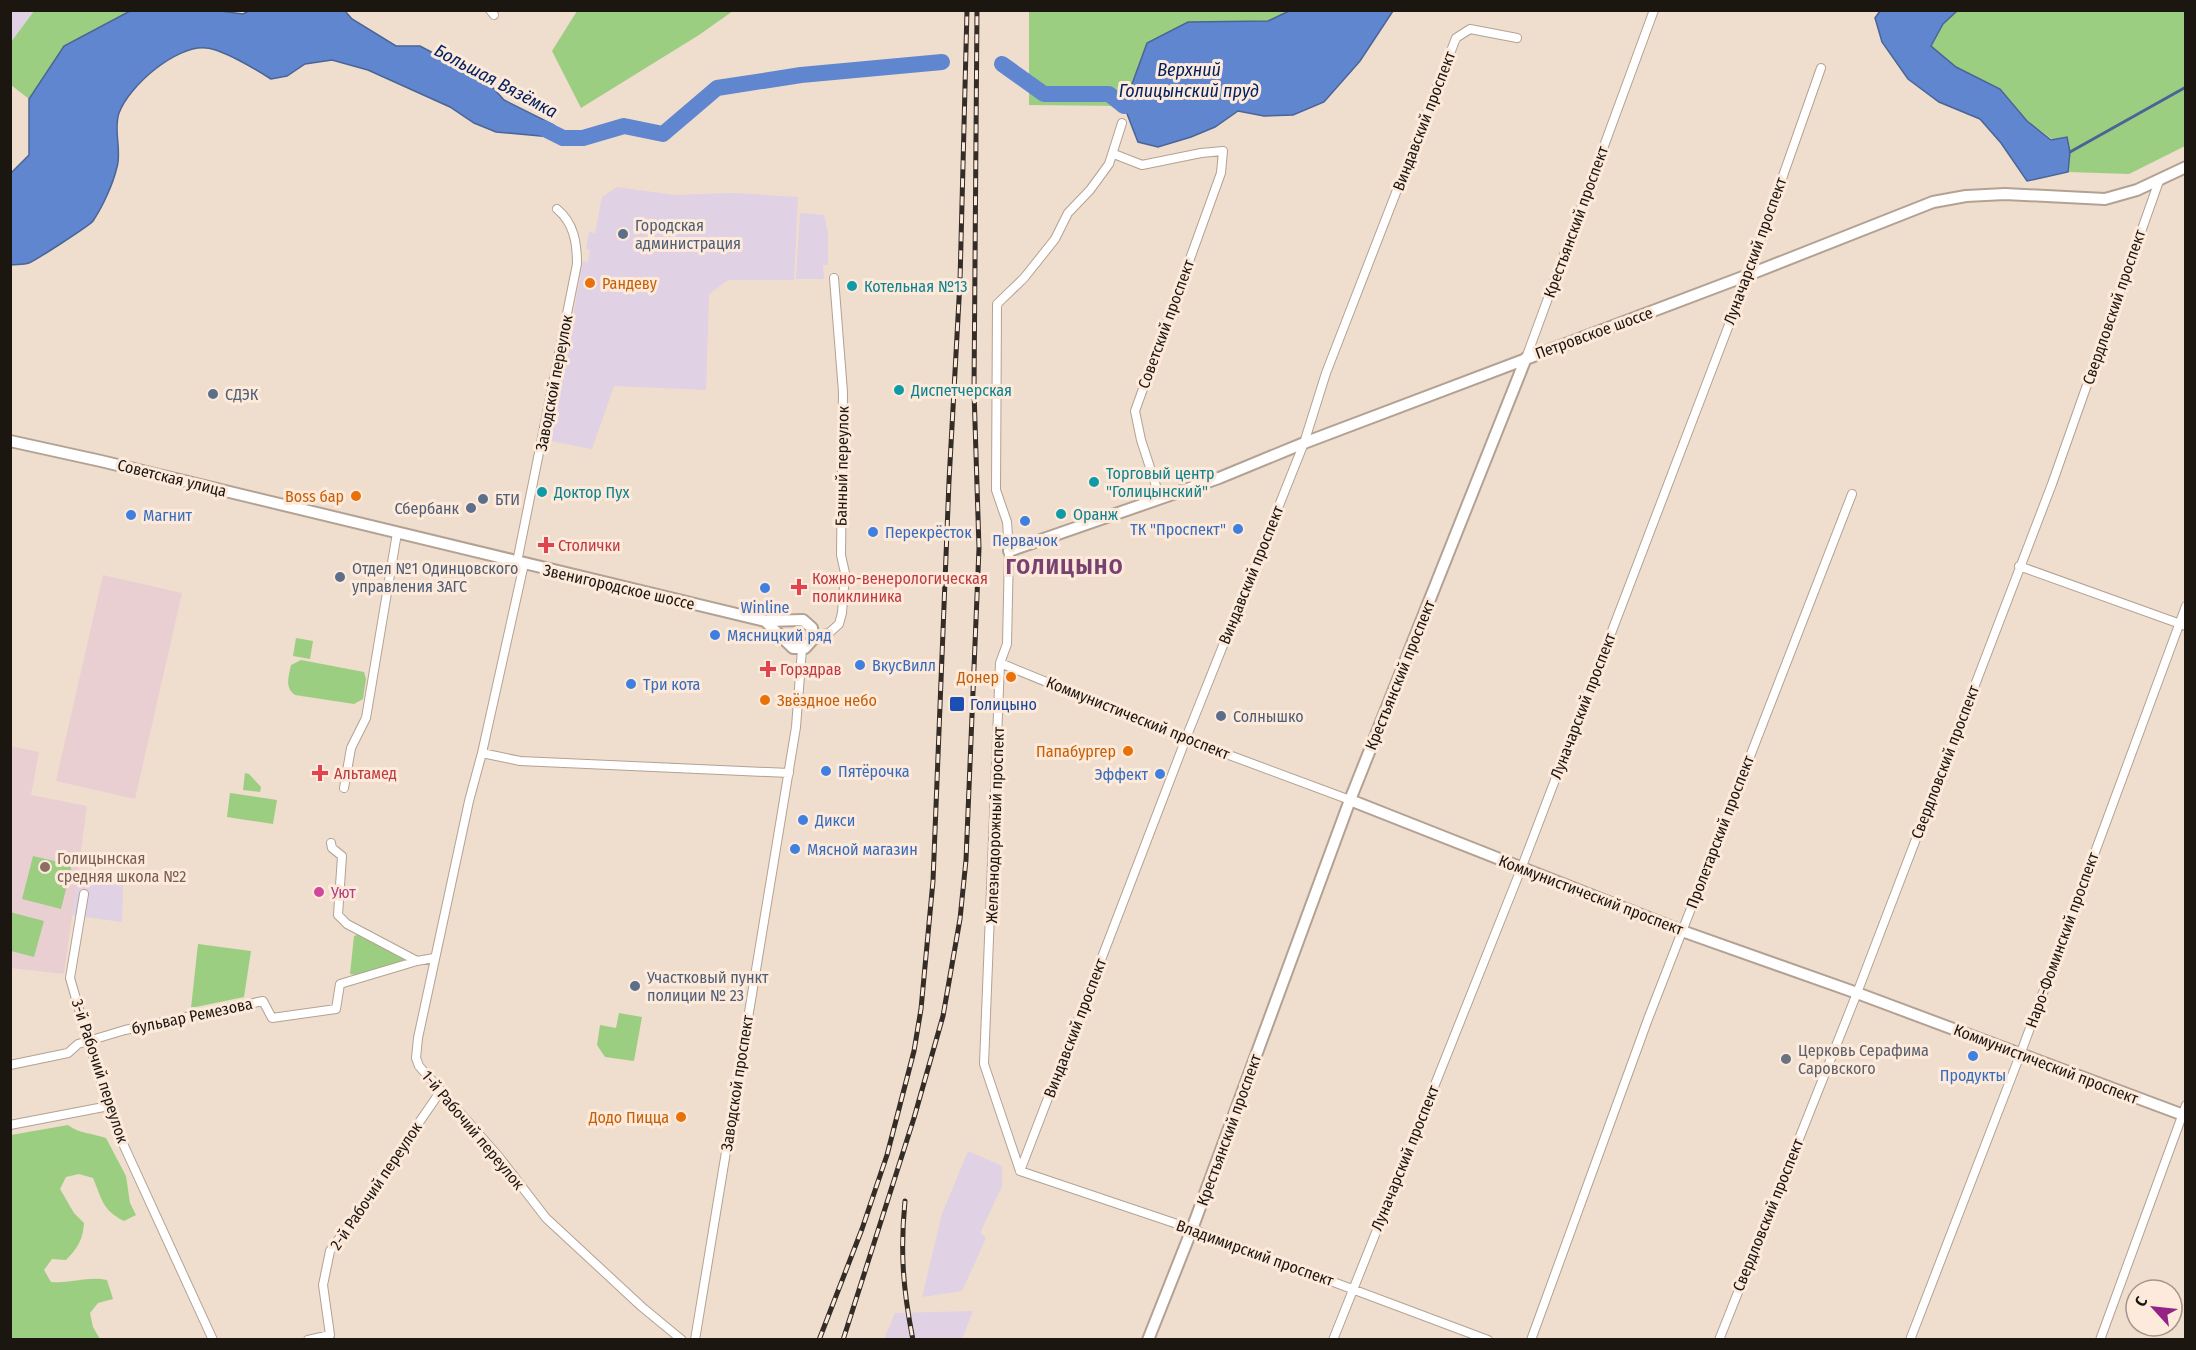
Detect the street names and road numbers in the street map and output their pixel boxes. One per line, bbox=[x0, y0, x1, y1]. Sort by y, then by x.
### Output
street label: Виндавский проспект bbox=[1389, 48, 1460, 193]
street label: Крестьянский проспект bbox=[1540, 143, 1612, 300]
street label: Луначарский проспект bbox=[1720, 174, 1791, 327]
street label: Свердловский проспект bbox=[2079, 226, 2150, 387]
street label: Советский проспект bbox=[1134, 256, 1198, 391]
street label: Петровское шоссе bbox=[1533, 303, 1655, 363]
street label: Заводской переулок bbox=[531, 313, 577, 453]
street label: Банный переулок bbox=[831, 405, 853, 526]
street label: Советская улица bbox=[116, 455, 229, 501]
street label: Виндавский проспект bbox=[1215, 503, 1288, 647]
street label: Звенигородское шоссе bbox=[541, 560, 697, 614]
street label: Крестьянский проспект bbox=[1361, 597, 1439, 753]
street label: Луначарский проспект bbox=[1546, 630, 1620, 782]
street label: Коммунистический проспект bbox=[1044, 672, 1233, 764]
street label: Свердловский проспект bbox=[1907, 682, 1983, 841]
street label: Железнодорожный проспект bbox=[982, 726, 1008, 924]
street label: Пролетарский проспект bbox=[1682, 752, 1758, 911]
street label: Наро-Фоминский проспект bbox=[2021, 849, 2103, 1030]
street label: Коммунистический проспект bbox=[1496, 851, 1686, 939]
street label: Виндавский проспект bbox=[1040, 955, 1111, 1100]
street label: бульвар Ремезова bbox=[130, 994, 254, 1038]
street label: 3-й Рабочий переулок bbox=[68, 997, 132, 1146]
street label: Заводской проспект bbox=[717, 1013, 757, 1152]
street label: Коммунистический проспект bbox=[1951, 1020, 2141, 1108]
street label: Крестьянский проспект bbox=[1193, 1051, 1265, 1208]
street label: 1-й Рабочий переулок bbox=[418, 1067, 529, 1194]
street label: Луначарский проспект bbox=[1367, 1082, 1443, 1233]
street label: 2-й Рабочий переулок bbox=[326, 1118, 426, 1254]
street label: Свердловский проспект bbox=[1729, 1135, 1808, 1294]
street label: Владимирский проспект bbox=[1174, 1216, 1337, 1291]

